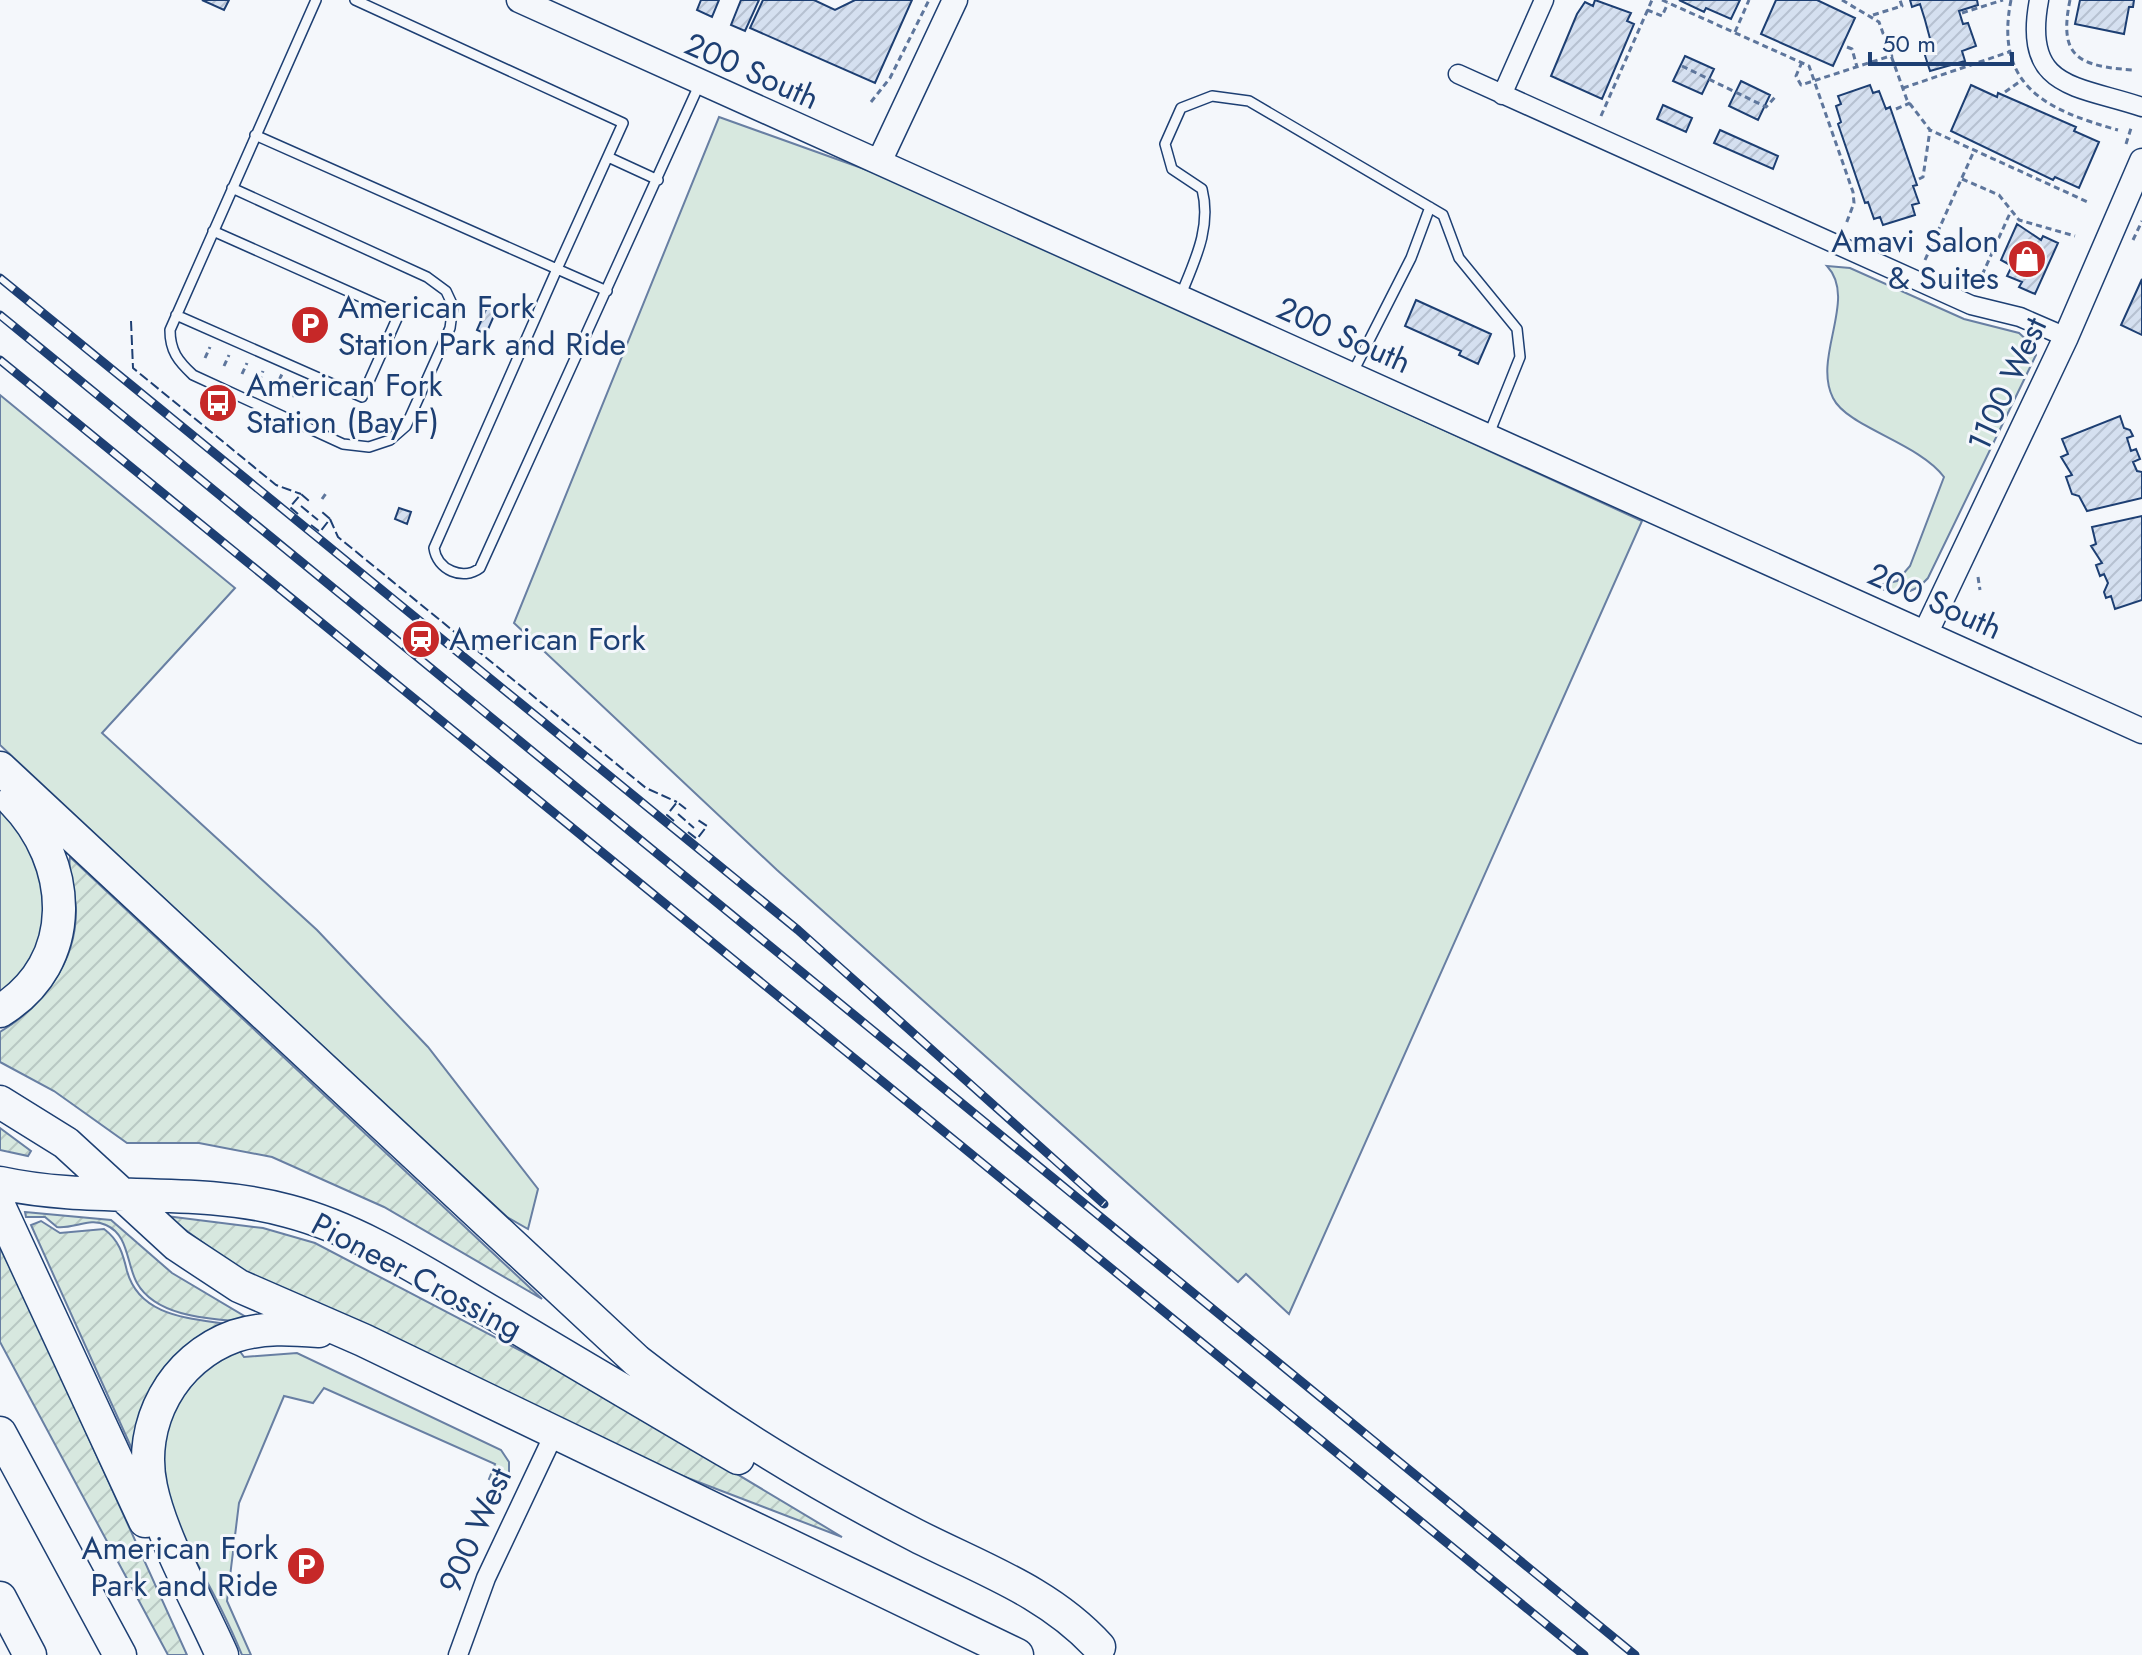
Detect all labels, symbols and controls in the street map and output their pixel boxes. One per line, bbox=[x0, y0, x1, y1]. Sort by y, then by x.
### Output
scale bar bbox=[1870, 16, 2012, 66]
street label: 200 South bbox=[678, 21, 826, 121]
text: 50 m bbox=[1882, 26, 1936, 61]
place label: Amavi Salon & Suites bbox=[1831, 218, 1999, 301]
shop icon: Amavi Salon & Suites bbox=[2006, 238, 2048, 280]
place label: American Fork Station Park and Ride bbox=[338, 284, 626, 367]
street label: 200 South bbox=[1270, 285, 1418, 385]
parking icon: American Fork Station Park and Ride bbox=[289, 304, 331, 346]
street label: 1100 West bbox=[1956, 309, 2058, 459]
place label: American Fork Station (Bay F) bbox=[246, 362, 443, 445]
bus stop icon: American Fork Station (Bay F) bbox=[197, 382, 239, 424]
street label: 200 South bbox=[1861, 551, 2009, 651]
place label: American Fork bbox=[449, 616, 646, 662]
station icon: American Fork bbox=[400, 618, 442, 660]
street label: Pioneer Crossing bbox=[303, 1201, 531, 1351]
street label: 900 West bbox=[427, 1460, 523, 1600]
place label: American Fork Park and Ride bbox=[81, 1525, 279, 1608]
parking icon: American Fork Park and Ride bbox=[285, 1545, 327, 1587]

